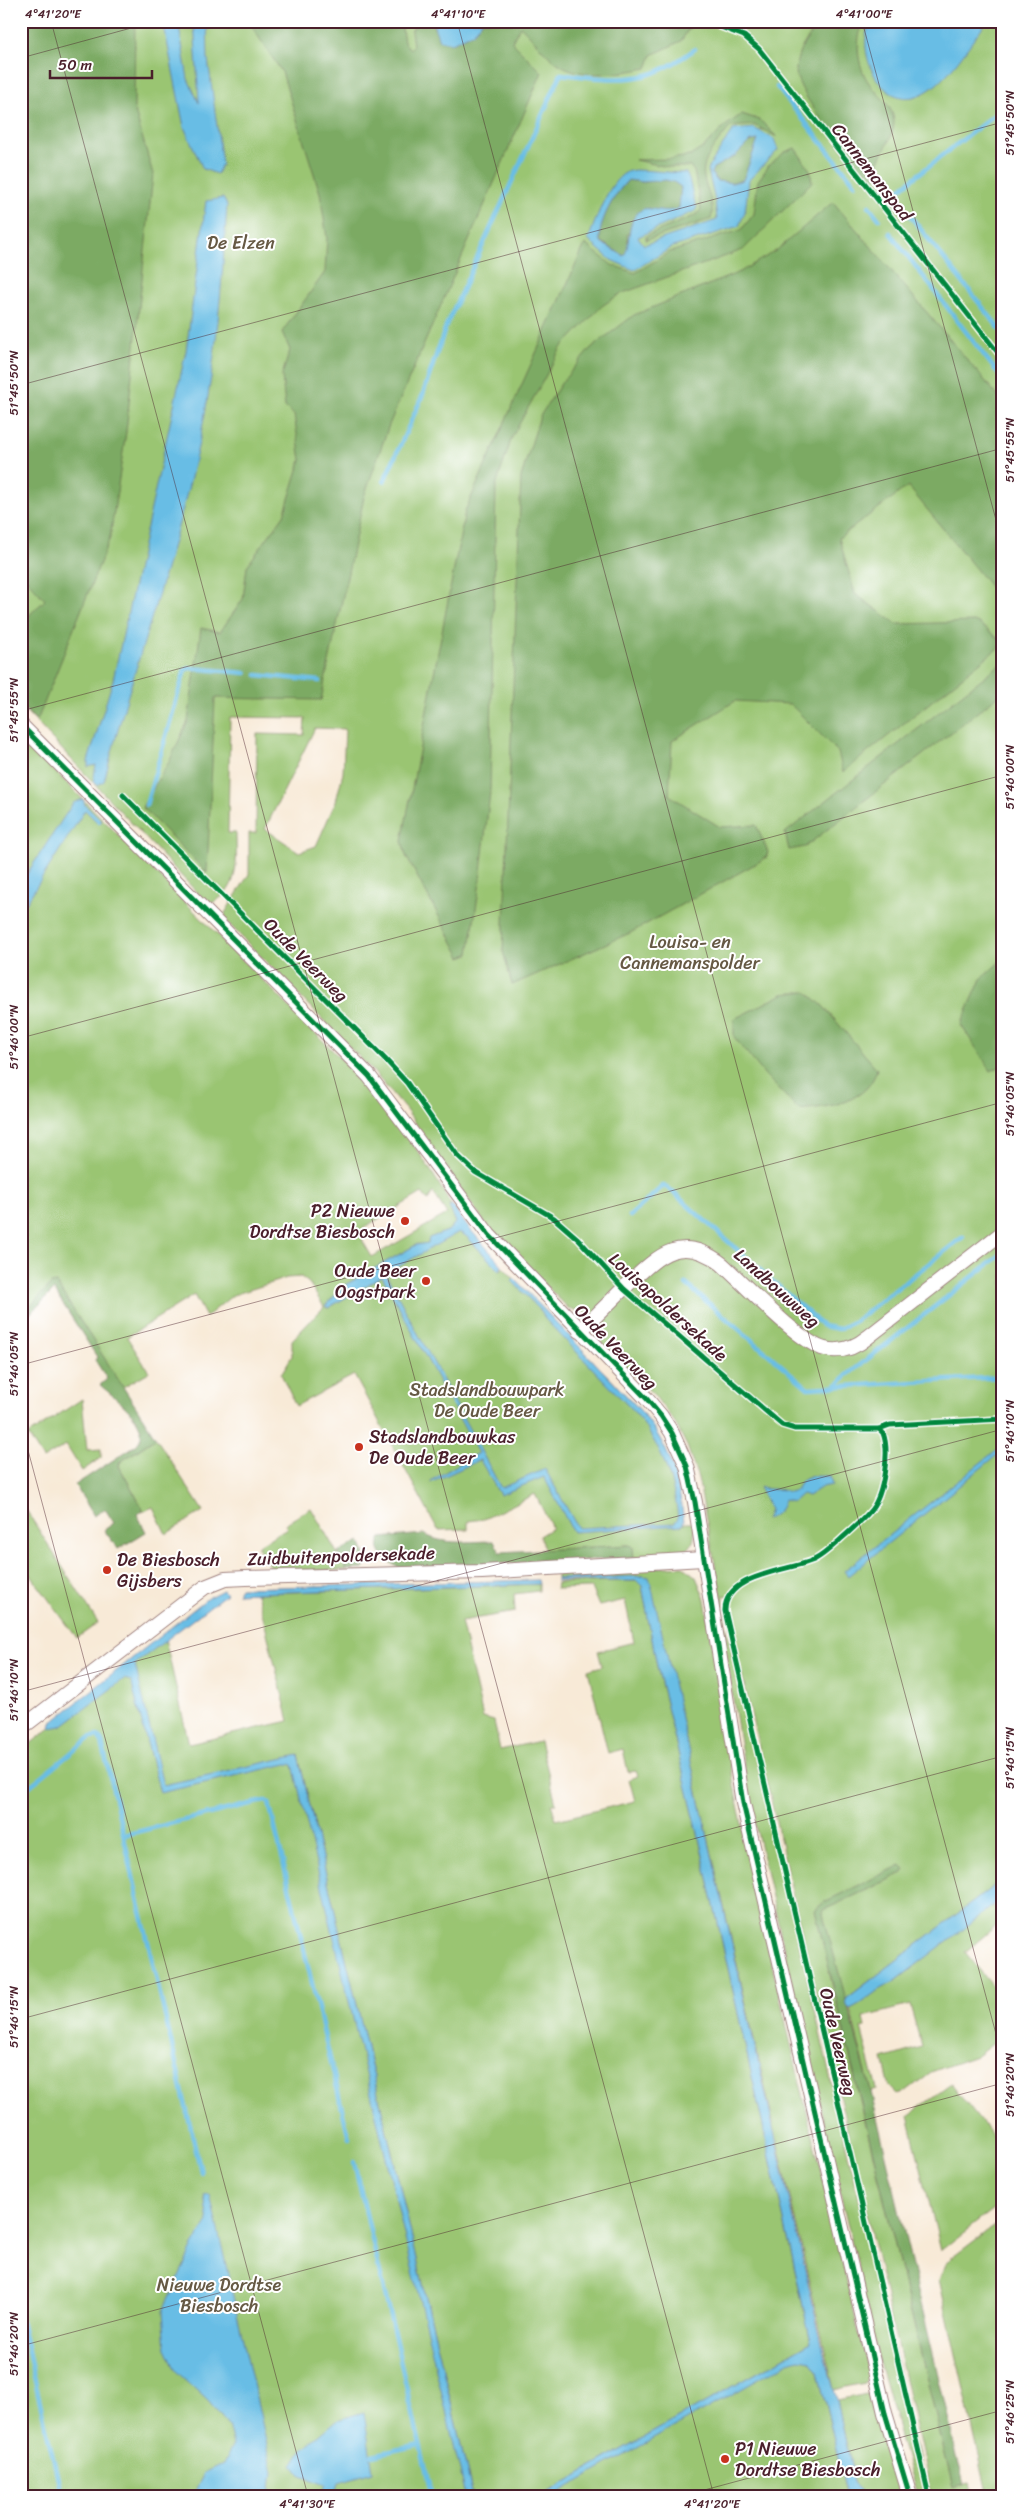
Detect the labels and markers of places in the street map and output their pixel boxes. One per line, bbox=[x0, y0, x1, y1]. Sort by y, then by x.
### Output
place label: P2 Nieuwe Dordtse Biesbosch bbox=[249, 1195, 395, 1248]
marker: P2 Nieuwe Dordtse Biesbosch bbox=[399, 1215, 411, 1227]
place label: Oude Beer Oogstpark bbox=[335, 1255, 418, 1308]
marker: Oude Beer Oogstpark bbox=[420, 1275, 432, 1287]
place label: Stadslandbouwkas De Oude Beer bbox=[369, 1421, 516, 1474]
marker: Stadslandbouwkas De Oude Beer bbox=[353, 1441, 365, 1453]
place label: De Biesbosch Gijsbers bbox=[117, 1544, 220, 1597]
marker: De Biesbosch Gijsbers bbox=[101, 1564, 113, 1576]
place label: P1 Nieuwe Dordtse Biesbosch bbox=[735, 2433, 881, 2486]
marker: P1 Nieuwe Dordtse Biesbosch bbox=[719, 2453, 731, 2465]

